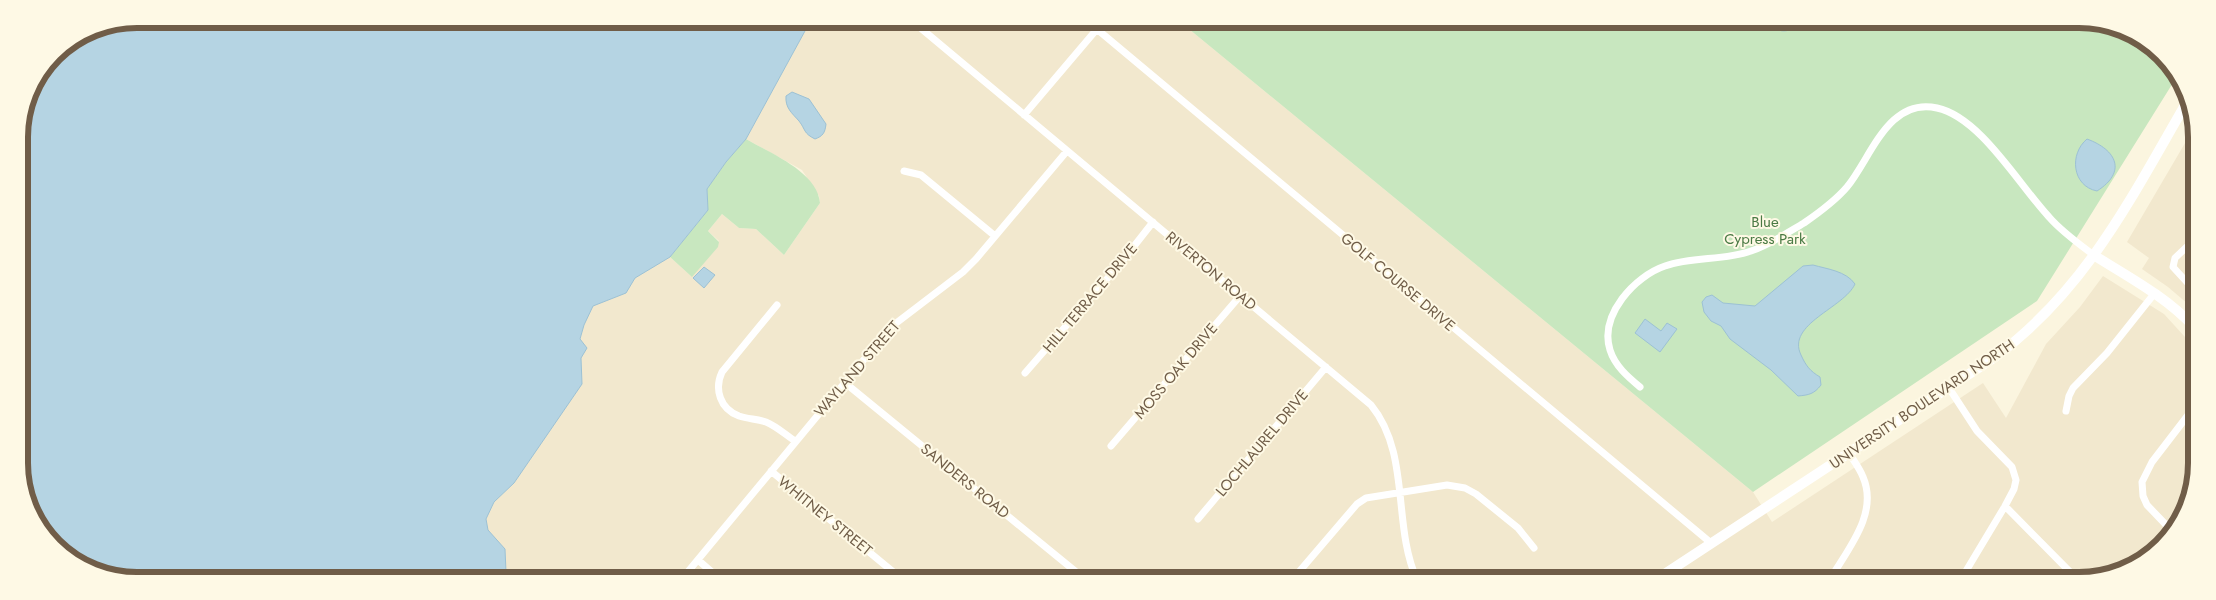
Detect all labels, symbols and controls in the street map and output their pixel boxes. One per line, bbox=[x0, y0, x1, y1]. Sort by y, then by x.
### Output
park label: Blue Cypress Park bbox=[1724, 211, 1806, 250]
street label: RIVERTON ROAD bbox=[1161, 226, 1261, 316]
street label: GOLF COURSE DRIVE bbox=[1336, 227, 1460, 337]
street label: HILL TERRACE DRIVE bbox=[1037, 238, 1143, 358]
street label: WAYLAND STREET bbox=[809, 316, 905, 422]
street label: MOSS OAK DRIVE bbox=[1129, 318, 1223, 424]
street label: UNIVERSITY BOULEVARD NORTH bbox=[1825, 334, 2019, 474]
street label: LOCHLAUREL DRIVE bbox=[1211, 385, 1313, 501]
street label: SANDERS ROAD bbox=[916, 438, 1014, 524]
street label: WHITNEY STREET bbox=[773, 471, 877, 561]

